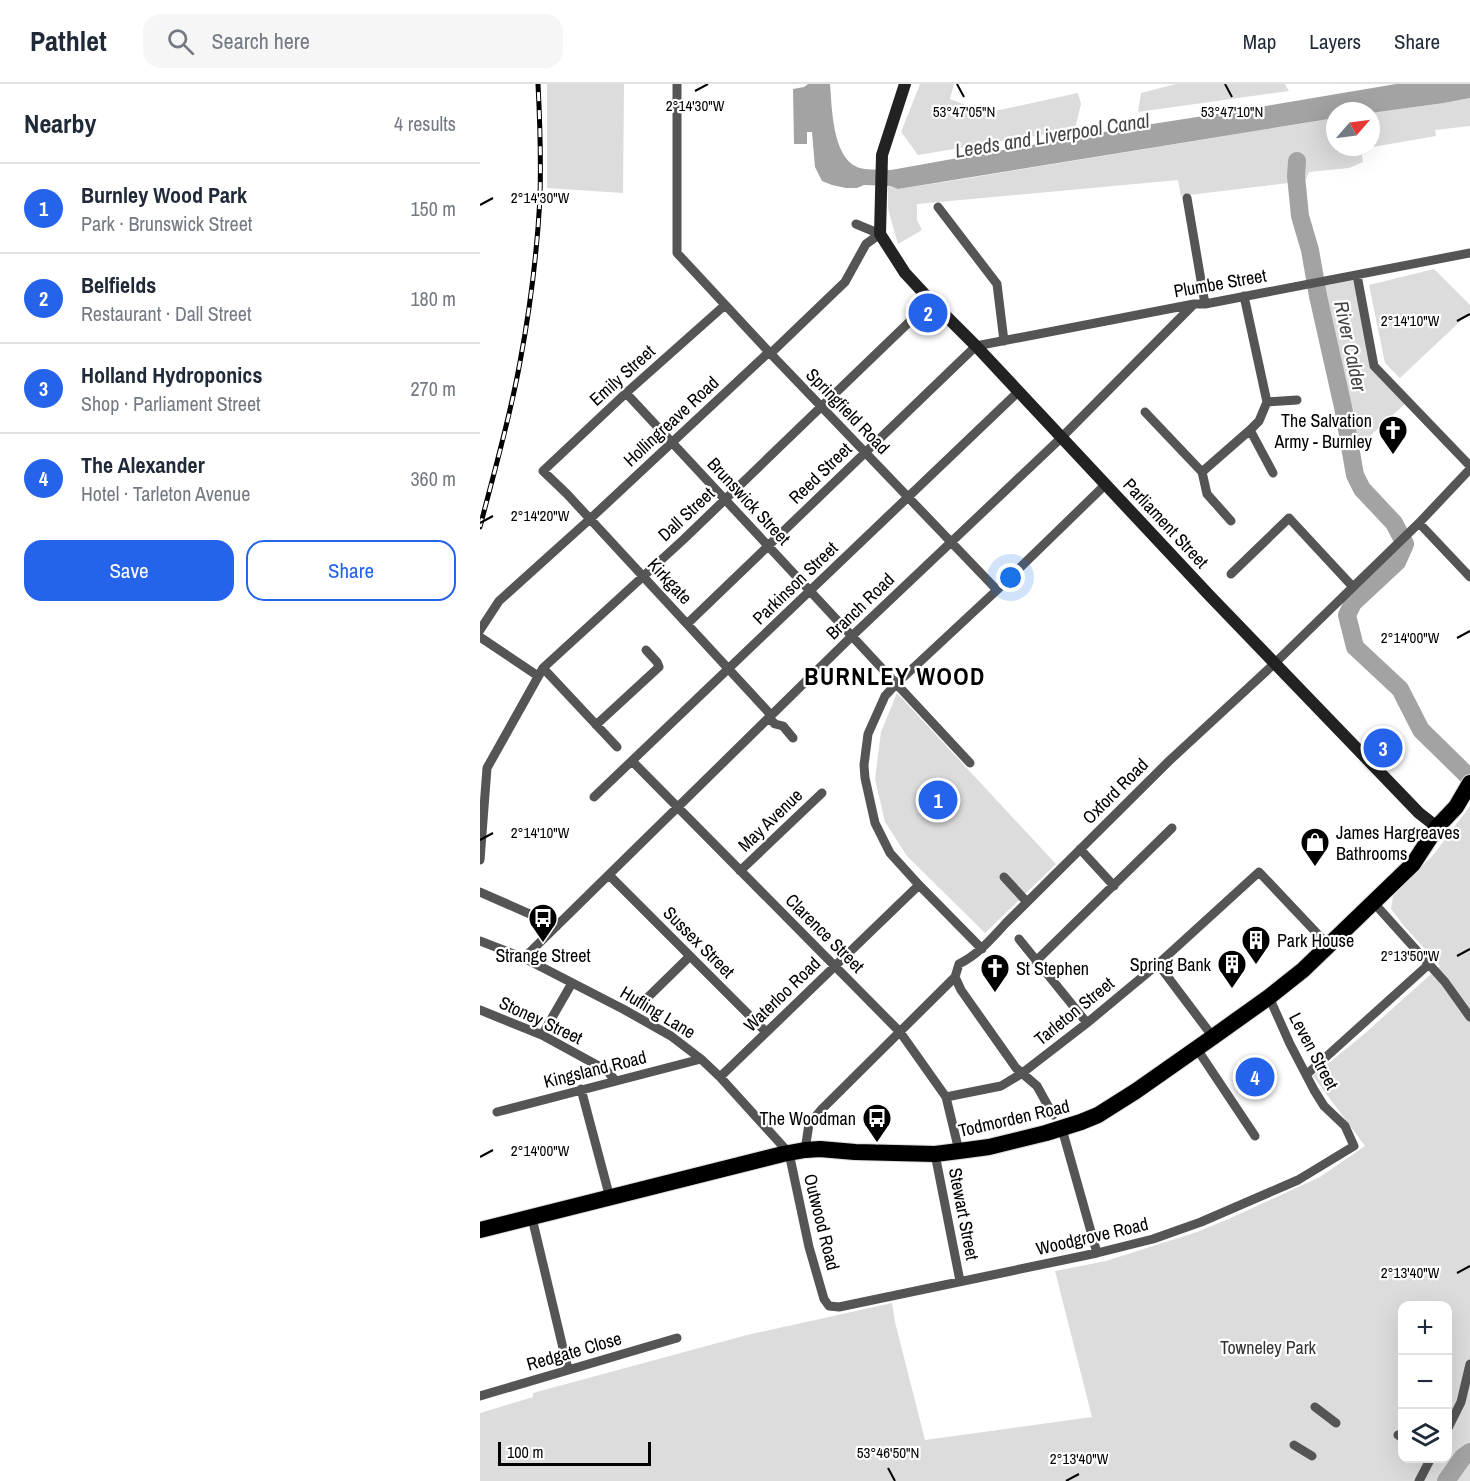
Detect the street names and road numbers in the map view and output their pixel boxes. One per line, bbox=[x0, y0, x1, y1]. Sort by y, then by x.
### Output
street label: Plumbe Street bbox=[1172, 263, 1268, 303]
street label: Emily Street bbox=[584, 339, 660, 411]
street label: Springfield Road bbox=[801, 362, 895, 460]
street label: Hollingreave Road bbox=[618, 370, 724, 472]
street label: Reed Street bbox=[783, 437, 857, 509]
street label: Brunswick Street bbox=[702, 452, 796, 550]
street label: Parliament Street bbox=[1118, 472, 1214, 574]
street label: Dall Street bbox=[652, 481, 720, 547]
street label: Parkinson Street bbox=[747, 536, 843, 630]
street label: Kirkgate bbox=[642, 552, 698, 610]
street label: Branch Road bbox=[820, 567, 900, 645]
street label: Oxford Road bbox=[1077, 753, 1153, 829]
street label: May Avenue bbox=[732, 783, 808, 857]
street label: Clarence Street bbox=[780, 888, 870, 978]
street label: Sussex Street bbox=[658, 901, 740, 983]
street label: Waterloo Road bbox=[738, 951, 826, 1037]
street label: Tarleton Street bbox=[1029, 971, 1119, 1051]
street label: Hufling Lane bbox=[616, 980, 700, 1044]
street label: Stoney Street bbox=[495, 990, 587, 1050]
street label: Leven Street bbox=[1283, 1008, 1345, 1094]
street label: Kingsland Road bbox=[541, 1044, 649, 1094]
street label: Todmorden Road bbox=[956, 1093, 1072, 1143]
street label: Stewart Street bbox=[943, 1166, 985, 1262]
street label: Outwood Road bbox=[798, 1171, 846, 1273]
street label: Woodgrove Road bbox=[1033, 1211, 1151, 1261]
street label: Redgate Close bbox=[524, 1326, 624, 1376]

